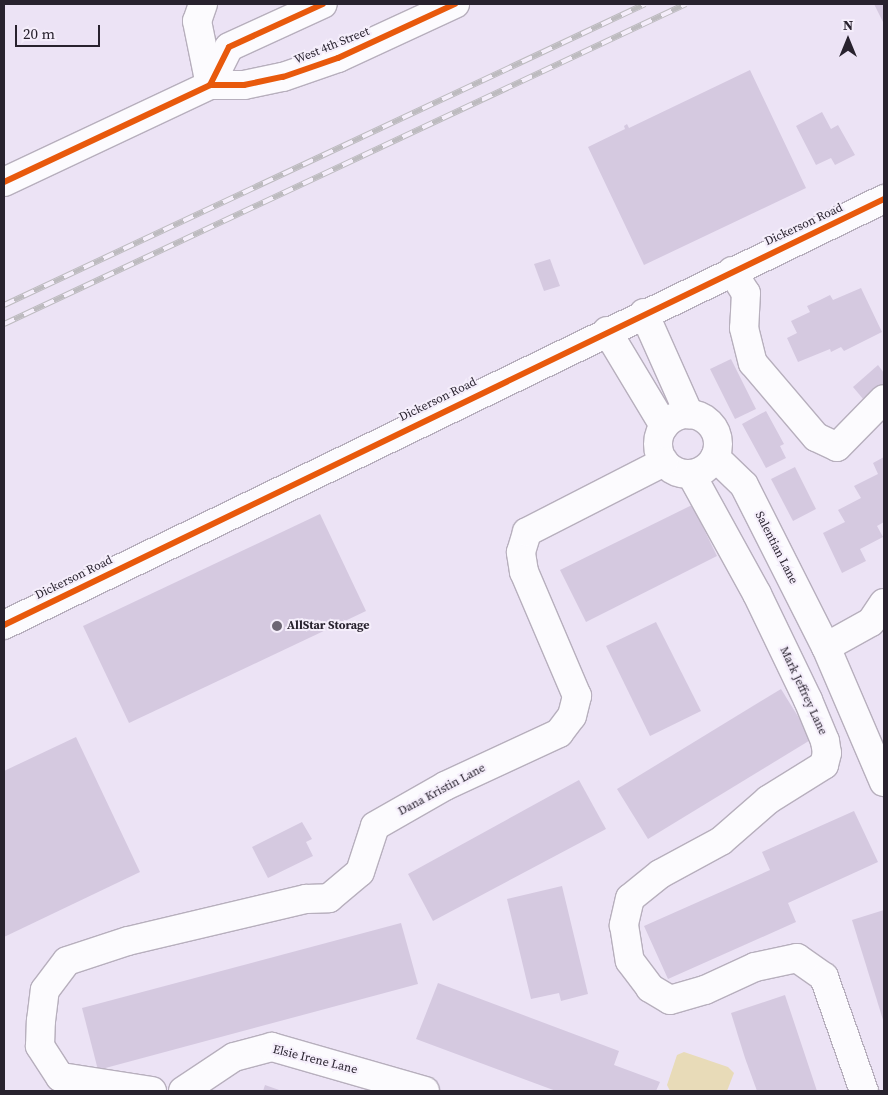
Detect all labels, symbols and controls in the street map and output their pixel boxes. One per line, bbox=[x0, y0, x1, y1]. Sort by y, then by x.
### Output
scale bar bbox=[18, 15, 102, 47]
north arrow bbox=[823, 15, 873, 65]
text: N bbox=[843, 15, 853, 35]
text: 20 m bbox=[23, 23, 55, 44]
street label: West 4th Street bbox=[292, 24, 372, 68]
street label: Dickerson Road bbox=[763, 201, 845, 249]
street label: Dickerson Road bbox=[397, 375, 479, 425]
street label: Salentian Lane bbox=[752, 509, 800, 587]
street label: Dickerson Road bbox=[33, 553, 115, 603]
place label: AllStar Storage bbox=[287, 619, 370, 633]
marker: AllStar Storage bbox=[271, 620, 283, 632]
street label: Mark Jeffrey Lane bbox=[776, 645, 830, 737]
street label: Dana Kristin Lane bbox=[396, 761, 488, 819]
street label: Elsie Irene Lane bbox=[271, 1043, 359, 1077]

